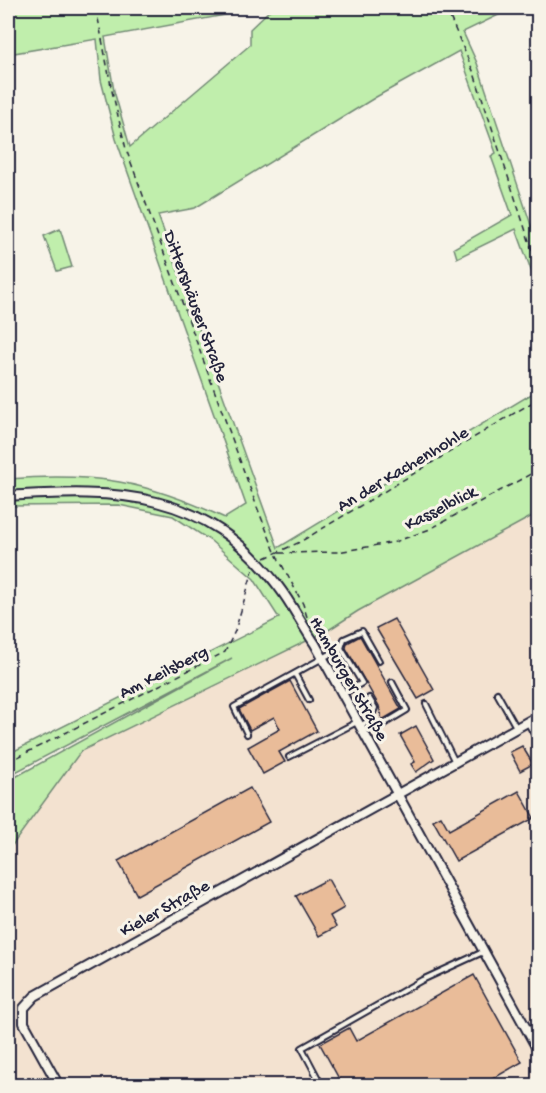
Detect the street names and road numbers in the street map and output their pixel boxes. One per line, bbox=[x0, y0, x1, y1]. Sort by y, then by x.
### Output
street label: Dittershäuser Straße bbox=[157, 227, 232, 386]
street label: An der Kachenhohle bbox=[334, 422, 473, 518]
street label: Kasselblick bbox=[402, 481, 482, 536]
street label: Hamburger Straße bbox=[304, 613, 392, 746]
street label: Am Keilsberg bbox=[116, 642, 212, 705]
street label: Kieler Straße bbox=[117, 876, 214, 942]

